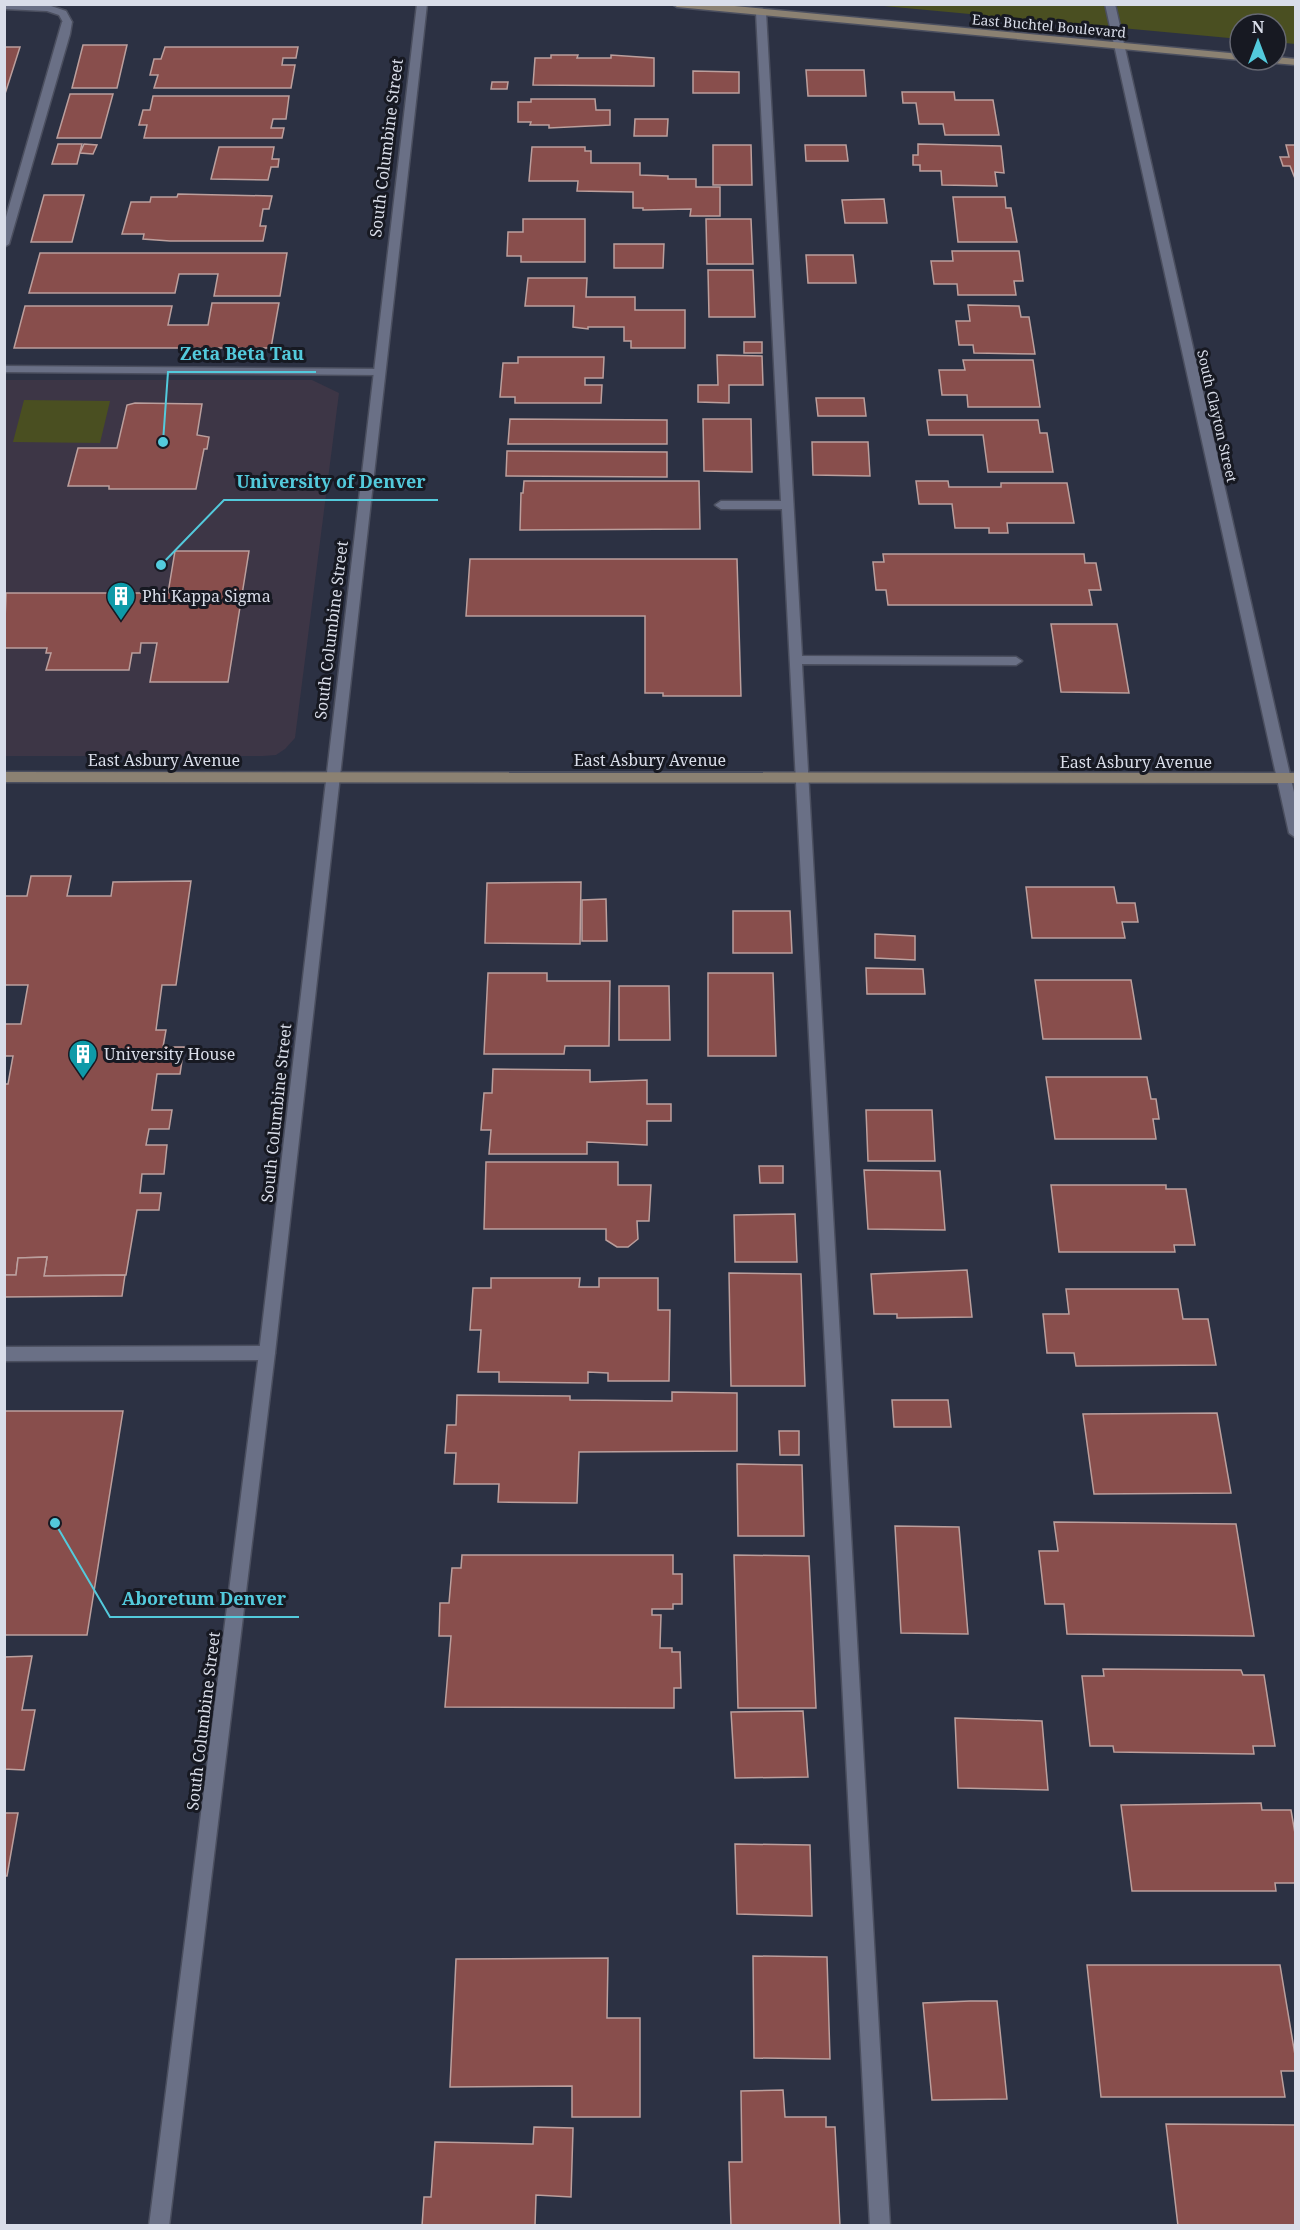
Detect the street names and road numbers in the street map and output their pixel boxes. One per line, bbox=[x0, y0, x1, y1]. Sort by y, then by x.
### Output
street label: East Buchtel Boulevard bbox=[971, 9, 1127, 42]
street label: South Columbine Street bbox=[364, 57, 408, 239]
street label: South Clayton Street bbox=[1193, 348, 1242, 484]
street label: South Columbine Street bbox=[309, 539, 353, 721]
street label: East Asbury Avenue bbox=[88, 749, 240, 771]
street label: East Asbury Avenue bbox=[574, 749, 726, 771]
street label: East Asbury Avenue bbox=[1060, 751, 1212, 773]
street label: South Columbine Street bbox=[256, 1022, 296, 1204]
street label: South Columbine Street bbox=[181, 1630, 225, 1812]

